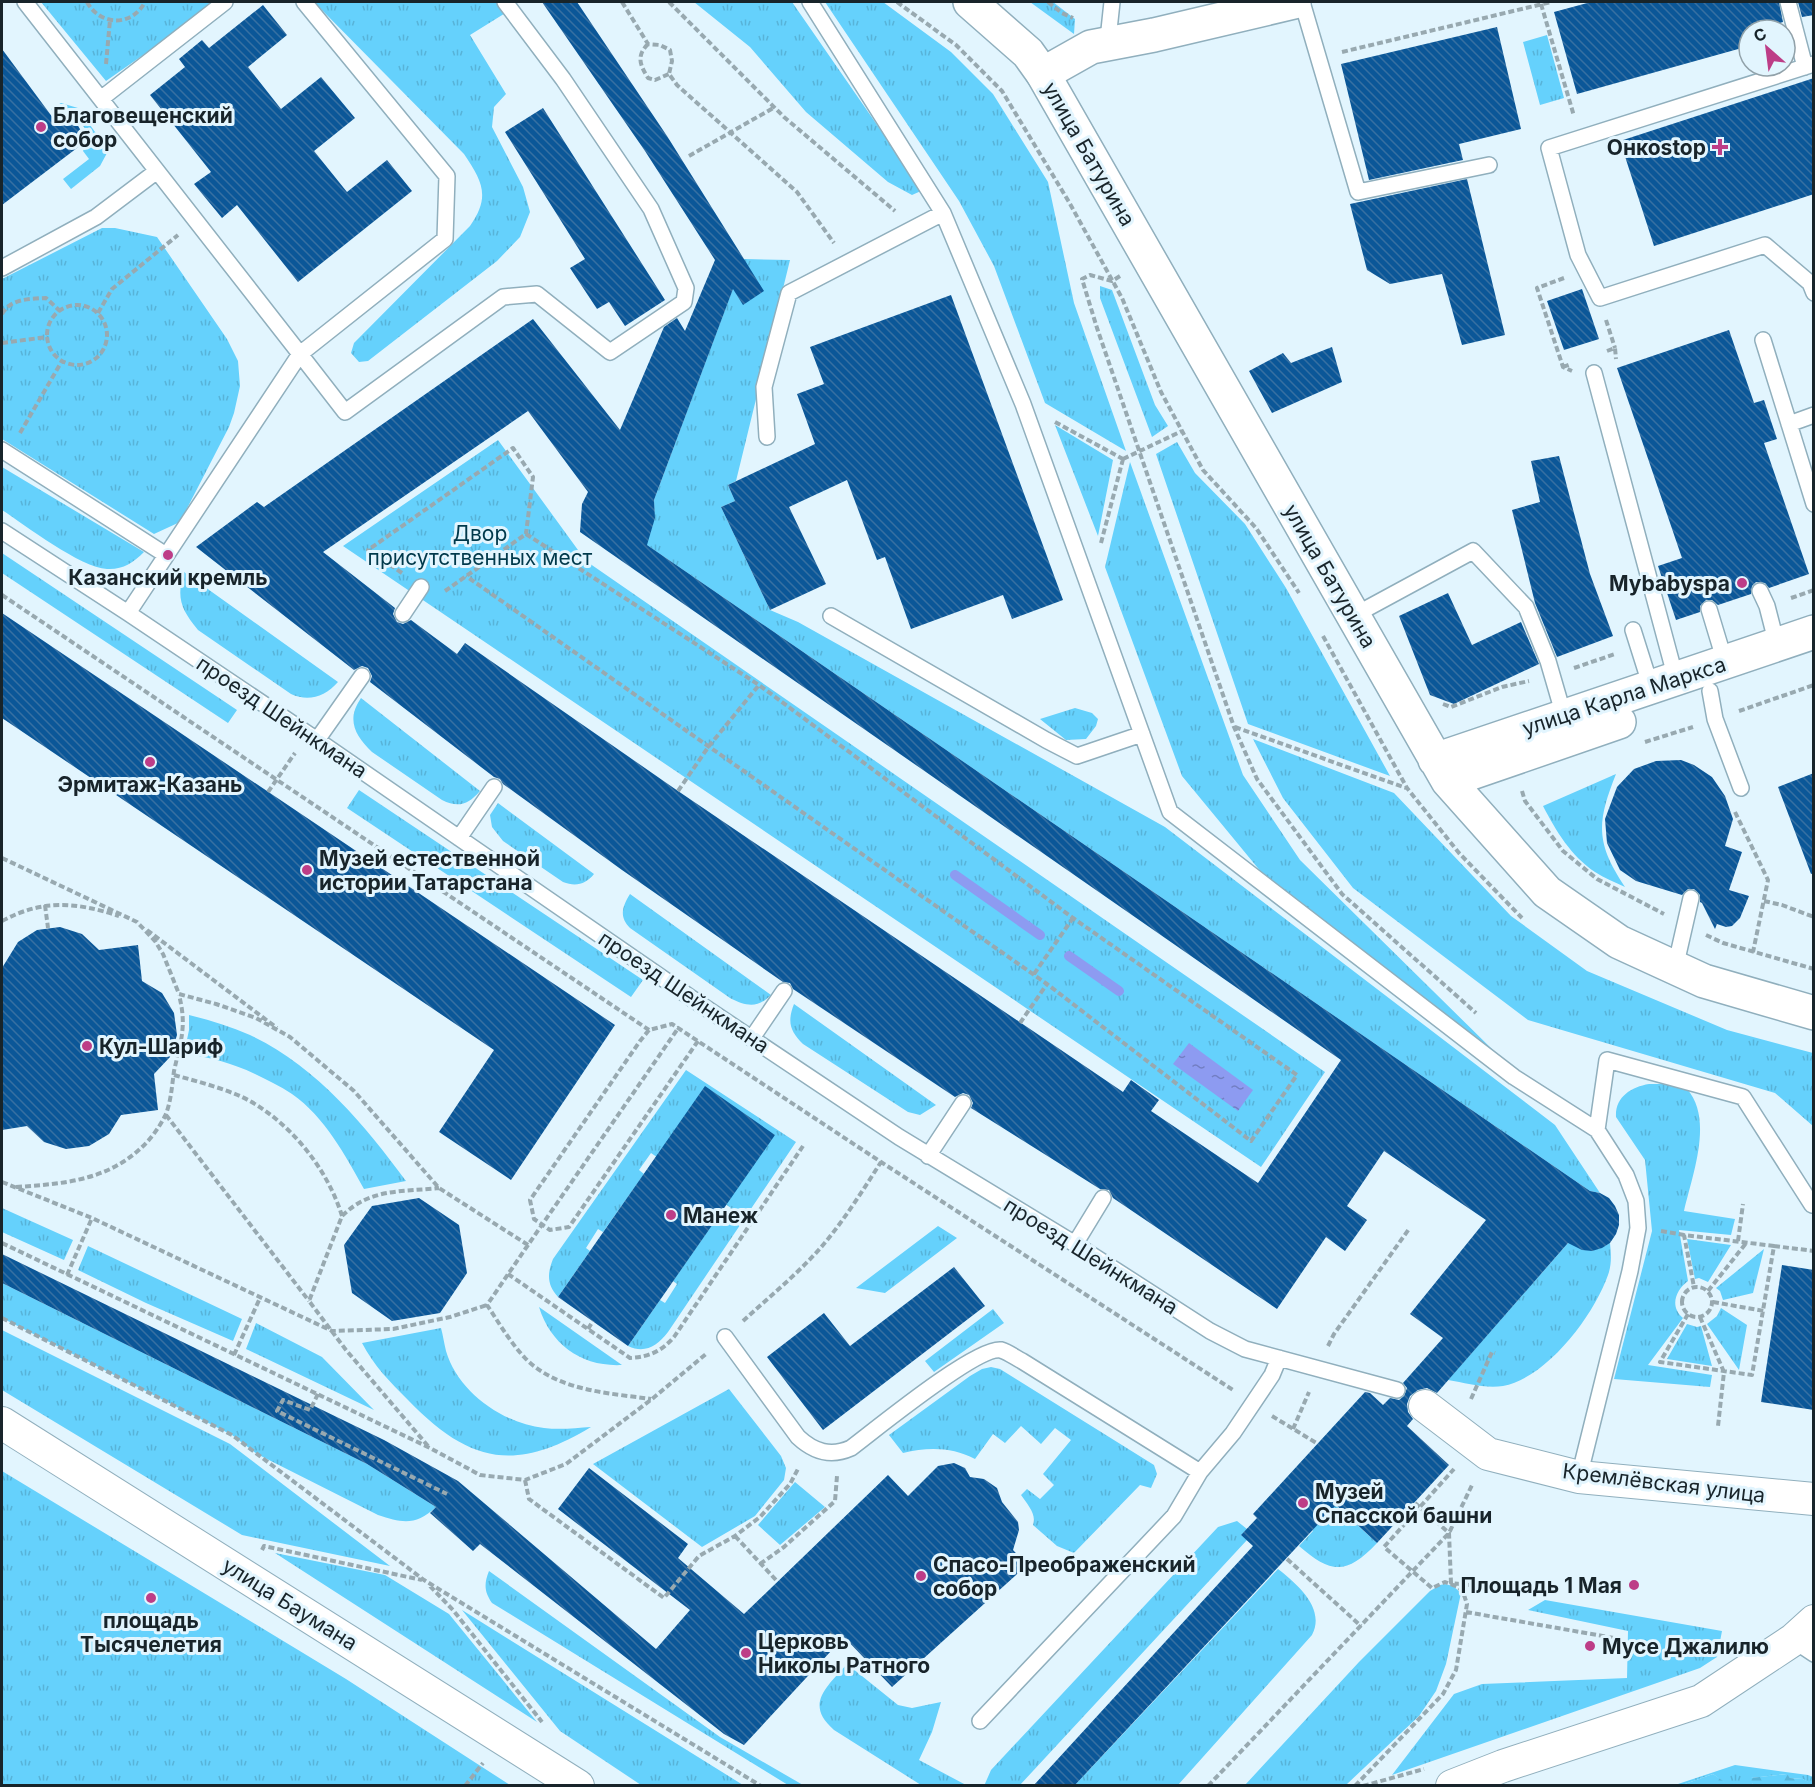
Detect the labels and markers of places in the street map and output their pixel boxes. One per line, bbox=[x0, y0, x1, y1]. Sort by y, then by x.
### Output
place label: Благовещенский собор bbox=[53, 103, 233, 152]
marker: Благовещенский собор bbox=[34, 120, 48, 134]
place label: Онкоstop bbox=[1607, 135, 1706, 160]
marker: Онкоstop bbox=[1711, 138, 1729, 156]
marker: Казанский кремль bbox=[161, 548, 175, 562]
place label: Казанский кремль bbox=[68, 565, 268, 590]
place label: Mybabyspa bbox=[1609, 571, 1730, 596]
marker: Mybabyspa bbox=[1735, 576, 1749, 590]
marker: Эрмитаж-Казань bbox=[143, 755, 157, 769]
place label: Эрмитаж-Казань bbox=[58, 772, 242, 797]
place label: Музей естественной истории Татарстана bbox=[319, 846, 540, 895]
marker: Музей естественной истории Татарстана bbox=[300, 863, 314, 877]
place label: Кул-Шариф bbox=[99, 1034, 223, 1059]
marker: Кул-Шариф bbox=[80, 1039, 94, 1053]
place label: Манеж bbox=[683, 1203, 758, 1228]
marker: Манеж bbox=[664, 1208, 678, 1222]
place label: Музей Спасской башни bbox=[1315, 1479, 1492, 1528]
marker: Музей Спасской башни bbox=[1296, 1496, 1310, 1510]
place label: Спасо-Преображенский собор bbox=[933, 1552, 1196, 1601]
marker: Спасо-Преображенский собор bbox=[914, 1569, 928, 1583]
place label: Площадь 1 Мая bbox=[1461, 1573, 1622, 1598]
marker: Площадь 1 Мая bbox=[1627, 1578, 1641, 1592]
marker: площадь Тысячелетия bbox=[144, 1591, 158, 1605]
place label: площадь Тысячелетия bbox=[80, 1608, 222, 1657]
place label: Церковь Николы Ратного bbox=[758, 1629, 930, 1678]
place label: Мусе Джалилю bbox=[1602, 1634, 1769, 1659]
marker: Мусе Джалилю bbox=[1583, 1639, 1597, 1653]
marker: Церковь Николы Ратного bbox=[739, 1646, 753, 1660]

